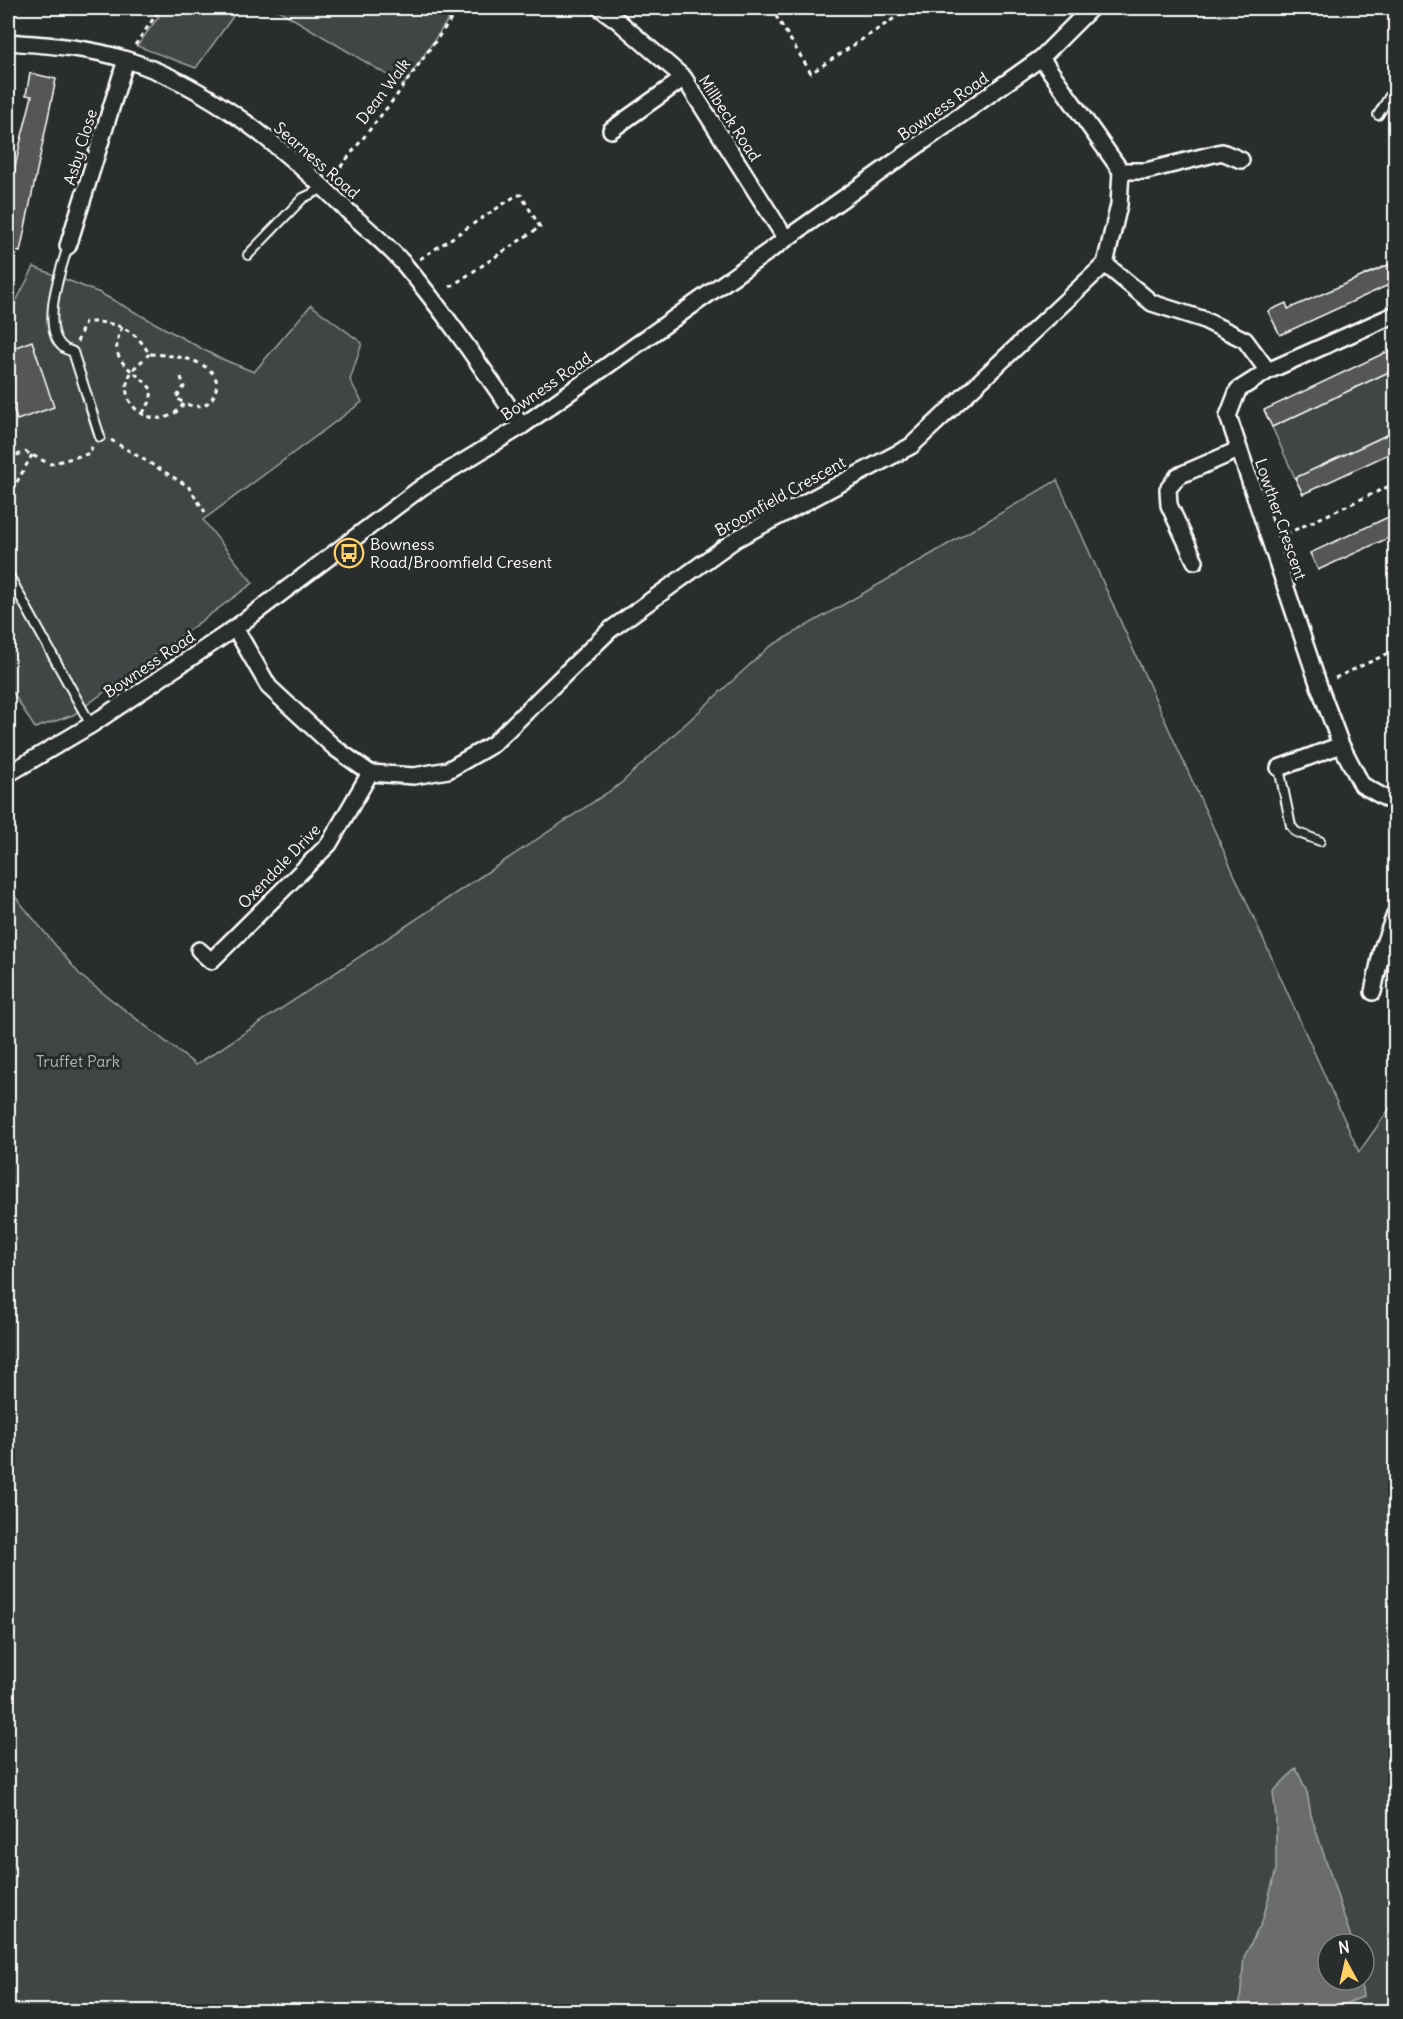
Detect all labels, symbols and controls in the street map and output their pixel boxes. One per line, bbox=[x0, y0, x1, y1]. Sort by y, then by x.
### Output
street label: Dean Walk bbox=[352, 54, 414, 128]
street label: Bowness Road bbox=[894, 67, 992, 145]
street label: Millbeck Road bbox=[695, 71, 765, 165]
street label: Asby Close bbox=[59, 107, 101, 187]
street label: Searness Road bbox=[270, 117, 364, 203]
street label: Bowness Road bbox=[497, 347, 595, 425]
street label: Broomfield Crescent bbox=[711, 451, 849, 540]
street label: Lowther Crescent bbox=[1251, 456, 1311, 583]
place label: Bowness Road/Broomfield Cresent bbox=[370, 534, 552, 572]
bus stop icon: Bowness Road/Broomfield Cresent bbox=[333, 537, 365, 569]
street label: Bowness Road bbox=[100, 626, 198, 702]
street label: Oxendale Drive bbox=[234, 819, 324, 913]
park label: Truffet Park bbox=[36, 1051, 120, 1071]
north arrow bbox=[1316, 1932, 1376, 1992]
text: N bbox=[1337, 1936, 1351, 1958]

